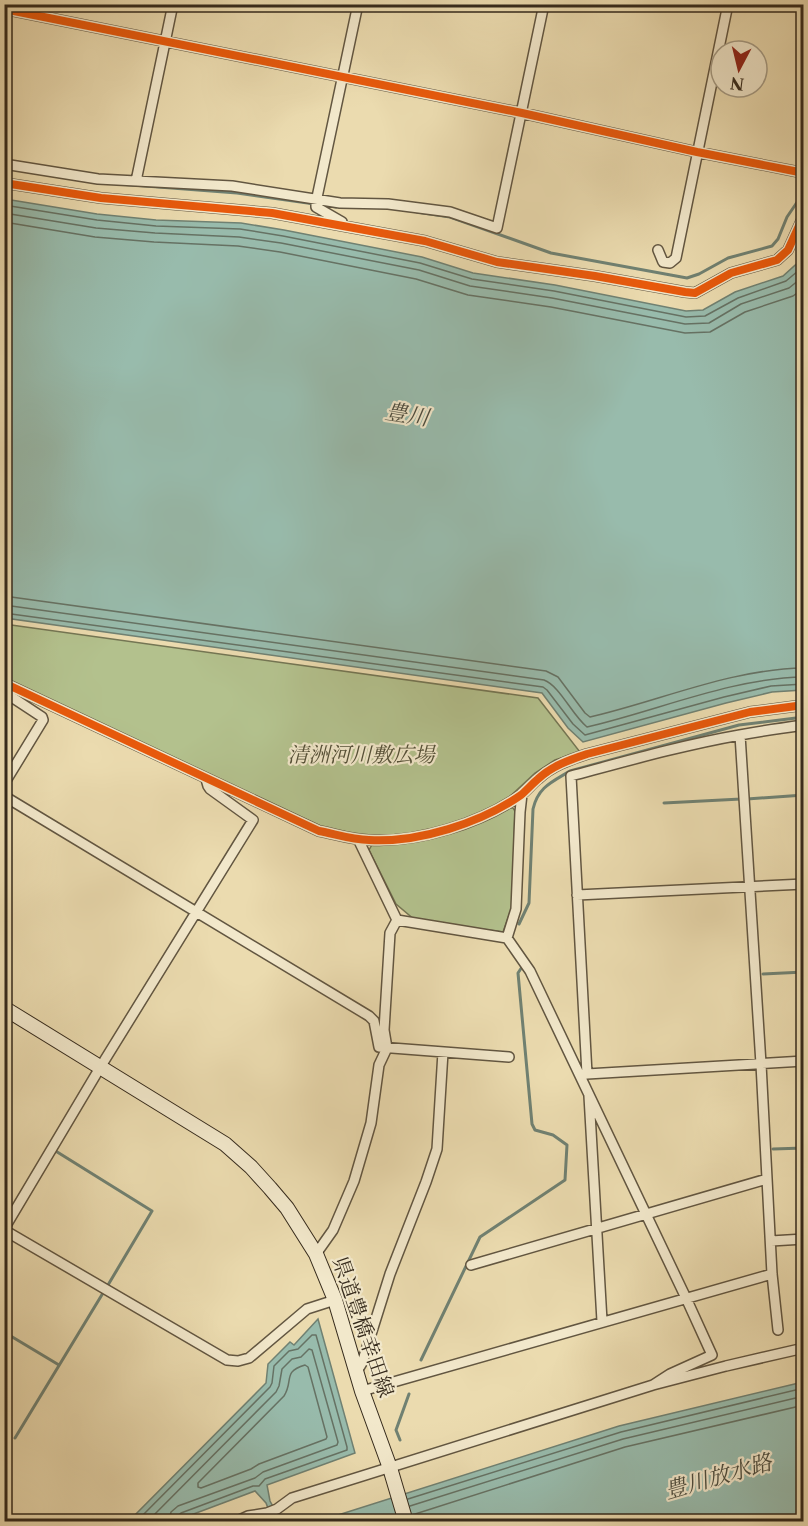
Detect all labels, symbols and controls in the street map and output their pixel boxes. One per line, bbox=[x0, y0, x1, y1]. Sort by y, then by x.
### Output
north arrow bbox=[709, 39, 769, 99]
text: N bbox=[729, 73, 745, 95]
water label: 豊川 bbox=[383, 398, 433, 432]
park label: 清洲河川敷広場 bbox=[288, 742, 436, 767]
street label: 県道豊橋幸田線 bbox=[328, 1253, 399, 1400]
water label: 豊川放水路 bbox=[662, 1448, 777, 1505]

